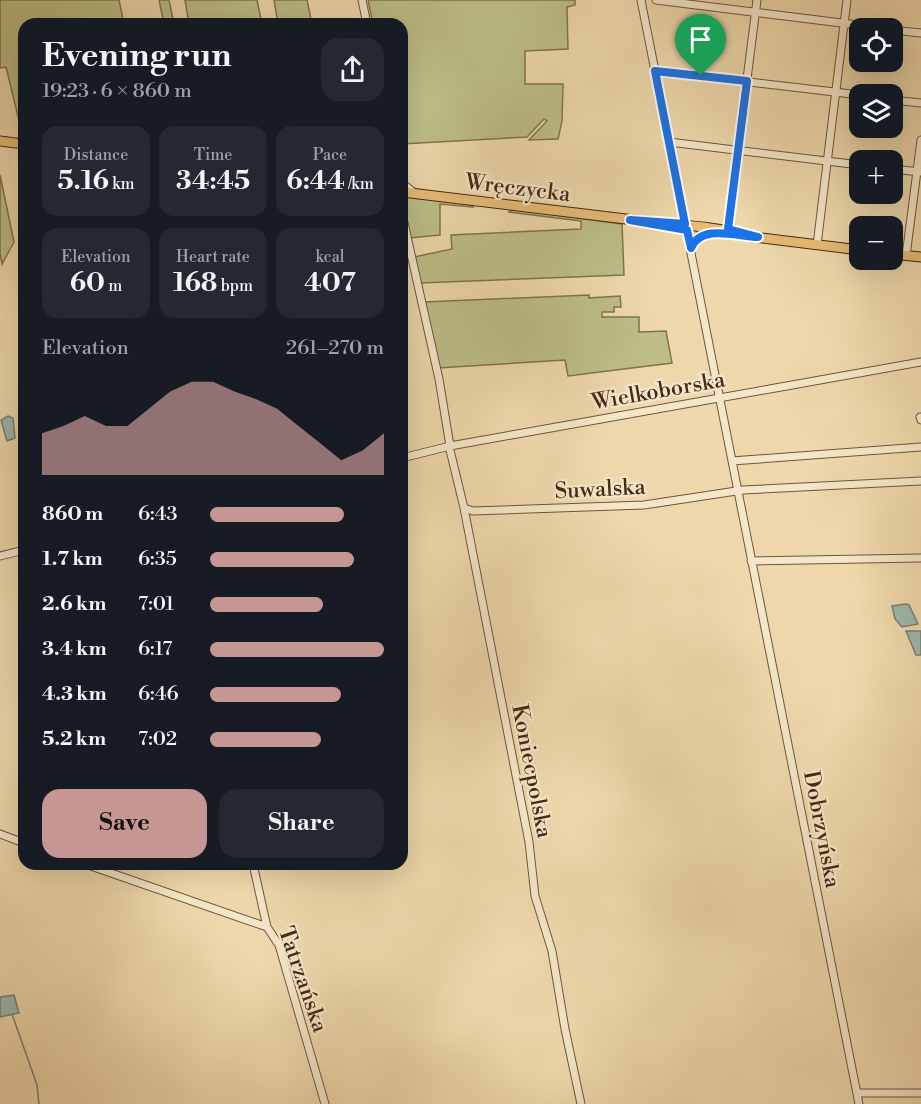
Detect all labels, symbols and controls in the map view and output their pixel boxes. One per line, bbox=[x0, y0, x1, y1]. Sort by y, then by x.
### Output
pin bbox=[675, 14, 726, 76]
map controls bbox=[849, 18, 903, 270]
button: locate bbox=[849, 18, 903, 72]
icon: arrive bbox=[684, 23, 717, 56]
text: Evening run bbox=[42, 36, 231, 77]
button: share bbox=[321, 38, 384, 101]
text: 19:23 · 6 × 860 m bbox=[42, 79, 192, 104]
button: layers bbox=[849, 84, 903, 138]
text: Distance bbox=[64, 145, 128, 165]
text: Time bbox=[194, 145, 232, 165]
text: Pace bbox=[313, 145, 347, 165]
button: + bbox=[849, 150, 903, 204]
text: 5.16 bbox=[57, 165, 109, 197]
text: 34:45 bbox=[176, 165, 250, 197]
text: 6:44 bbox=[286, 165, 345, 197]
street label: Wręczycka bbox=[463, 169, 573, 208]
text: km bbox=[109, 174, 135, 194]
text: /km bbox=[345, 174, 374, 194]
button: − bbox=[849, 216, 903, 270]
text: Elevation bbox=[61, 247, 131, 267]
text: Heart rate bbox=[176, 247, 250, 267]
text: kcal bbox=[315, 247, 345, 267]
text: 60 bbox=[70, 267, 105, 299]
text: 168 bbox=[173, 267, 217, 299]
text: 407 bbox=[304, 267, 356, 299]
text: m bbox=[105, 276, 122, 296]
text: bpm bbox=[217, 276, 253, 296]
text: Elevation bbox=[42, 336, 129, 361]
text: 261–270 m bbox=[286, 336, 384, 361]
street label: Wielkoborska bbox=[588, 366, 728, 417]
street label: Suwalska bbox=[554, 474, 647, 505]
text: 860 m bbox=[42, 502, 103, 527]
text: 6:43 bbox=[138, 502, 178, 527]
text: 1.7 km bbox=[42, 547, 103, 572]
text: 6:35 bbox=[138, 547, 177, 572]
text: 2.6 km bbox=[42, 592, 106, 617]
text: 7:01 bbox=[138, 592, 174, 617]
text: 3.4 km bbox=[42, 637, 107, 662]
text: 6:17 bbox=[138, 637, 172, 662]
text: 4.3 km bbox=[42, 682, 107, 707]
text: 6:46 bbox=[138, 682, 179, 707]
street label: Koniecpolska bbox=[505, 702, 558, 841]
text: 5.2 km bbox=[42, 727, 106, 752]
text: 7:02 bbox=[138, 727, 177, 752]
street label: Dobrzyńska bbox=[797, 768, 846, 891]
button: Save bbox=[42, 789, 207, 858]
button: Share bbox=[219, 789, 384, 858]
street label: Tatrzańska bbox=[272, 923, 334, 1037]

